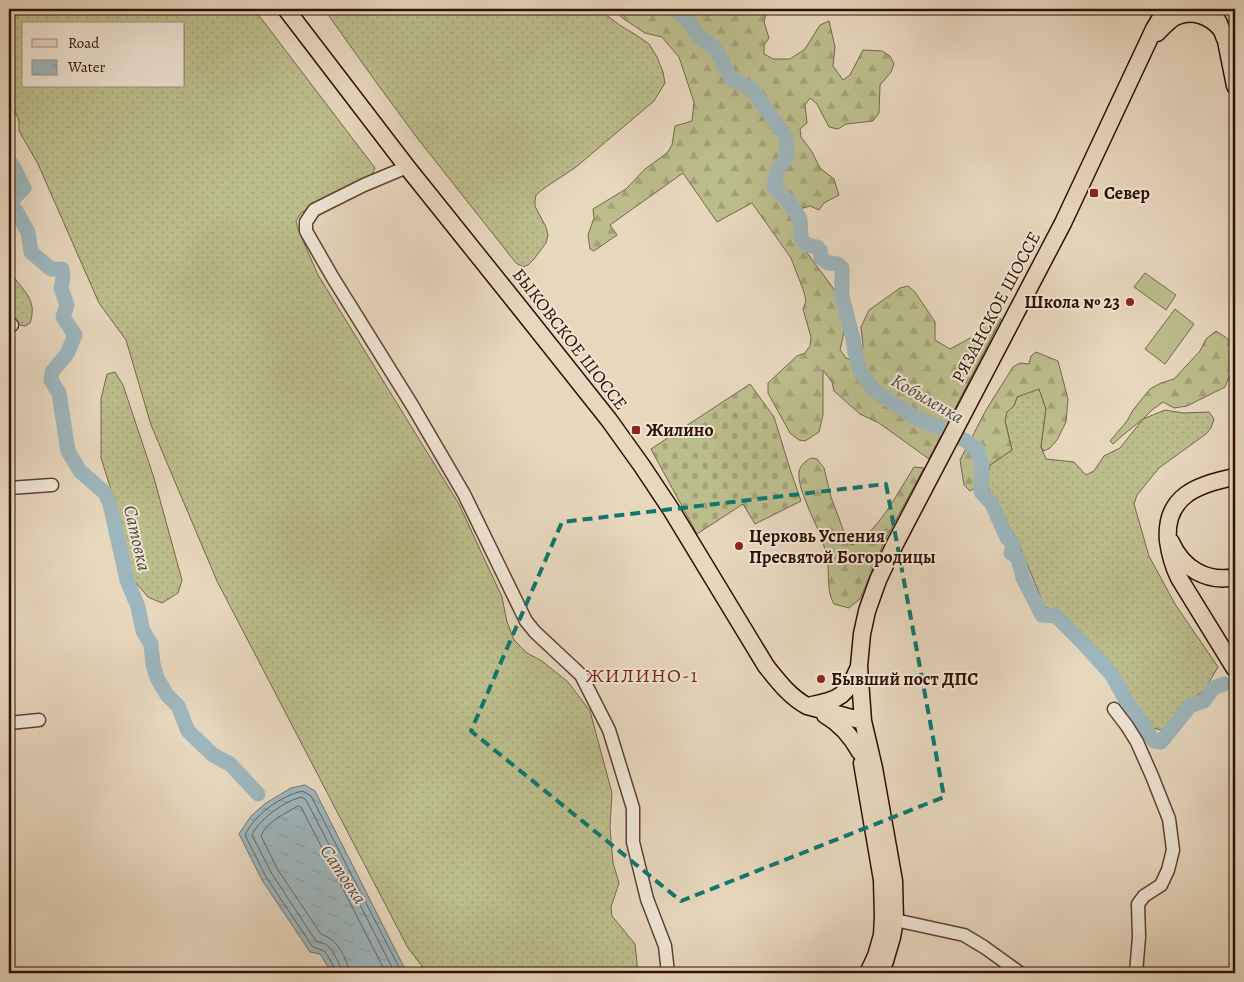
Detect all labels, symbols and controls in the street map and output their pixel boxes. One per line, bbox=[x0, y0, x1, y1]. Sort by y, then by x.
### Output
legend bbox=[22, 22, 185, 88]
text: Road bbox=[68, 33, 100, 53]
text: Water bbox=[67, 57, 105, 77]
place label: Север bbox=[1104, 181, 1150, 205]
marker: Север bbox=[1088, 187, 1100, 199]
street label: РЯЗАНСКОЕ ШОССЕ bbox=[946, 227, 1046, 387]
street label: БЫКОВСКОЕ ШОССЕ bbox=[507, 263, 633, 415]
place label: Школа № 23 bbox=[1024, 290, 1120, 314]
marker: Школа № 23 bbox=[1124, 296, 1136, 308]
water label: Кобыленка bbox=[886, 368, 969, 430]
place label: Жилино bbox=[646, 418, 714, 442]
marker: Жилино bbox=[630, 424, 642, 436]
water label: Сатовка bbox=[117, 503, 157, 574]
place label: Церковь Успения Пресвятой Богородицы bbox=[749, 524, 936, 569]
marker: Церковь Успения Пресвятой Богородицы bbox=[733, 540, 745, 552]
district label: ЖИЛИНО-1 bbox=[586, 662, 698, 689]
place label: Бывший пост ДПС bbox=[831, 667, 978, 691]
marker: Бывший пост ДПС bbox=[815, 673, 827, 685]
water label: Сатовка bbox=[314, 840, 373, 910]

